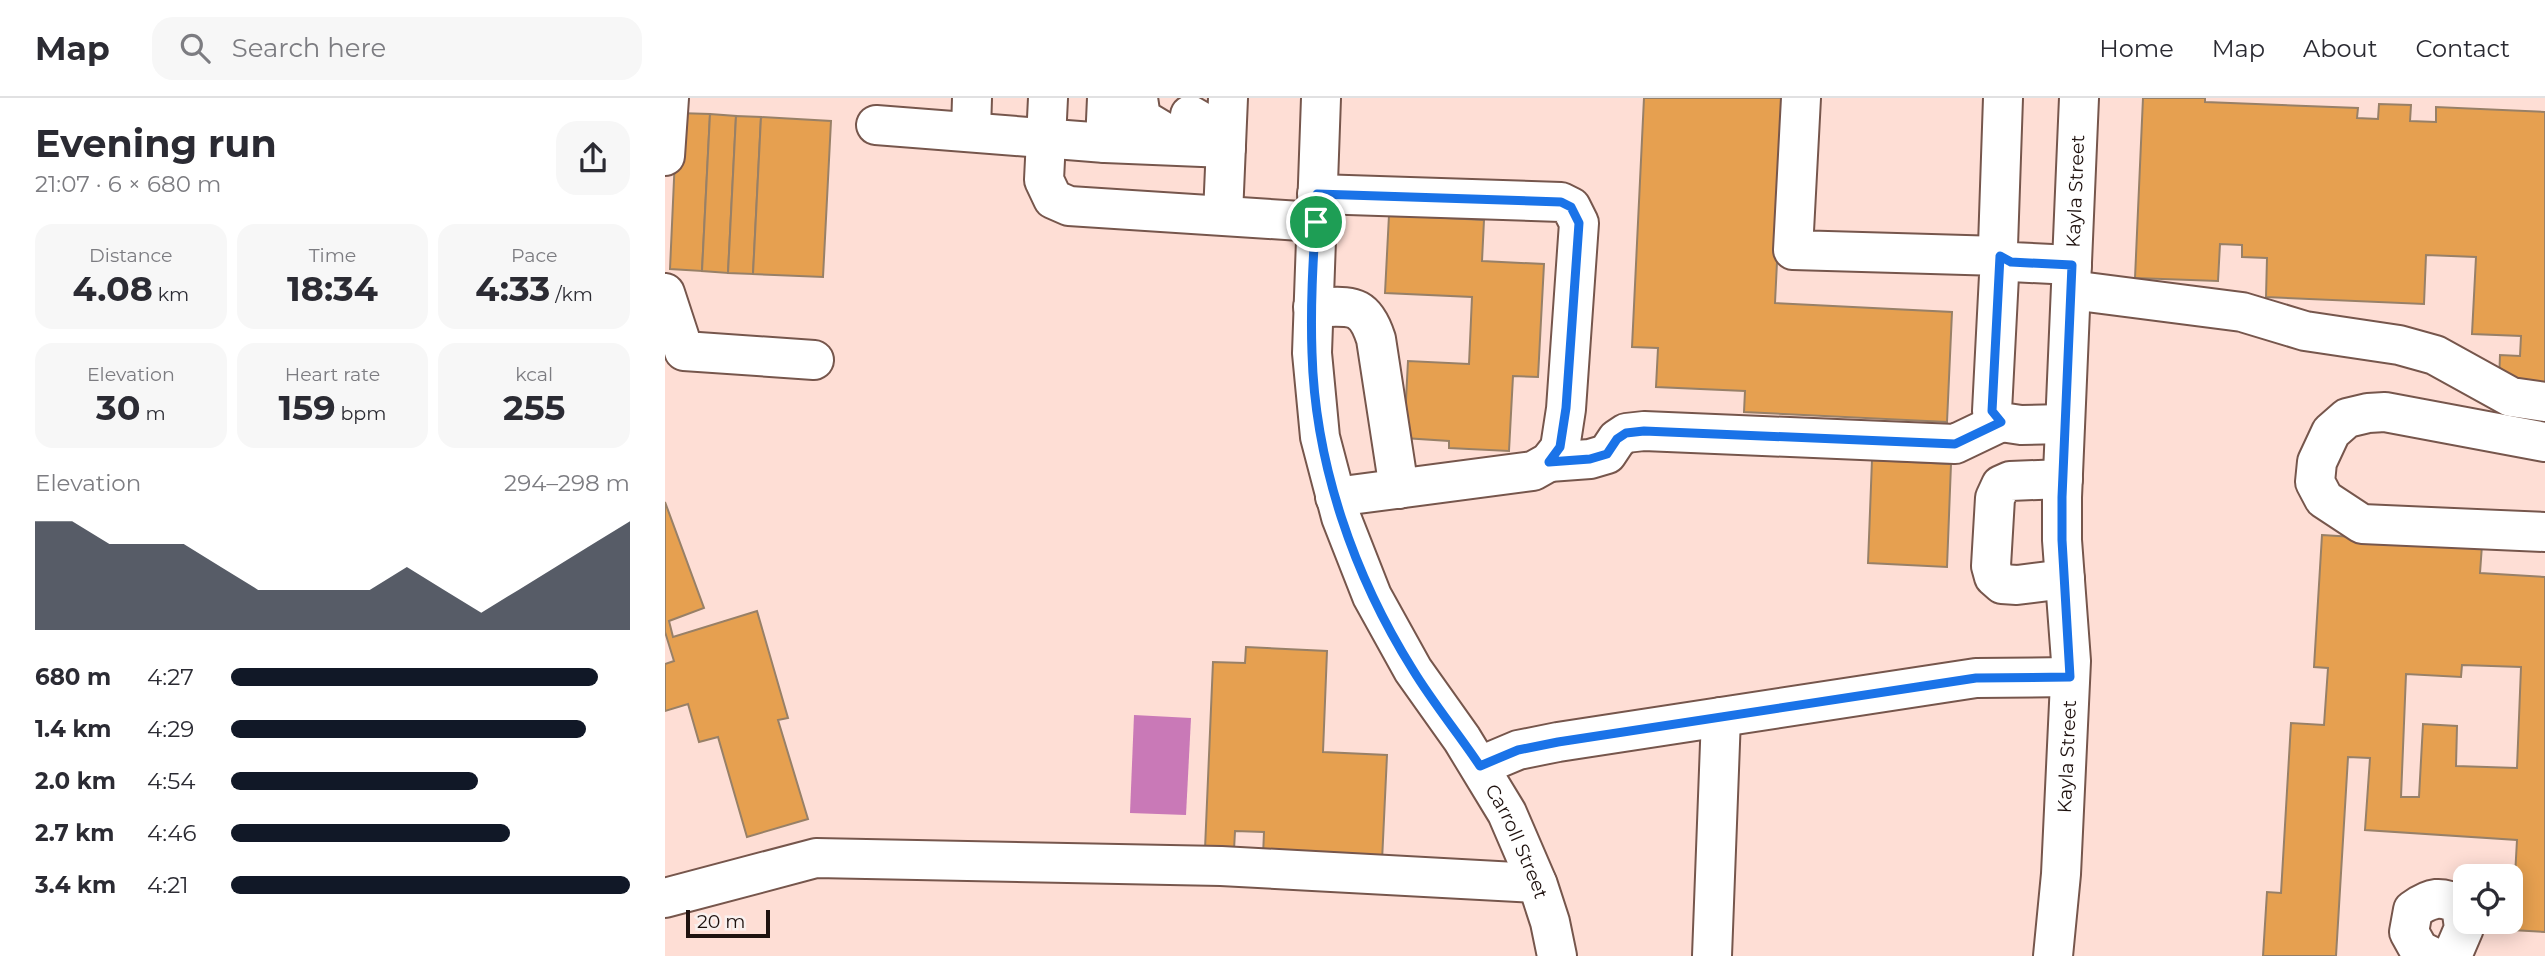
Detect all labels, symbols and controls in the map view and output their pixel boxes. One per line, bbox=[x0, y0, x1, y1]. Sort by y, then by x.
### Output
search box bbox=[152, 17, 642, 80]
text: Map bbox=[35, 28, 110, 68]
icon: search bbox=[176, 29, 214, 67]
text: Search here bbox=[232, 32, 386, 64]
text: Home bbox=[2099, 34, 2174, 63]
text: Map bbox=[2212, 34, 2265, 63]
text: About bbox=[2303, 34, 2377, 63]
text: Contact bbox=[2415, 34, 2510, 63]
text: Evening run bbox=[35, 120, 277, 167]
button: share bbox=[556, 121, 630, 195]
street label: Kayla Street bbox=[2062, 134, 2089, 248]
text: 21:07 · 6 × 680 m bbox=[35, 170, 221, 198]
pin bbox=[1286, 192, 1346, 252]
icon: arrive bbox=[1297, 203, 1335, 241]
text: Distance bbox=[89, 244, 173, 267]
text: Time bbox=[309, 244, 356, 267]
text: Pace bbox=[511, 244, 557, 267]
text: 4.08 bbox=[72, 267, 153, 310]
text: 18:34 bbox=[287, 267, 378, 310]
text: 4:33 bbox=[475, 267, 550, 310]
text: km bbox=[153, 283, 189, 306]
text: /km bbox=[550, 283, 593, 306]
text: Elevation bbox=[87, 363, 175, 386]
text: Heart rate bbox=[285, 363, 380, 386]
text: kcal bbox=[515, 363, 553, 386]
text: 30 bbox=[96, 386, 141, 429]
text: 159 bbox=[279, 386, 335, 429]
text: 255 bbox=[503, 386, 565, 429]
text: m bbox=[141, 402, 166, 425]
text: bpm bbox=[335, 402, 386, 425]
text: Elevation bbox=[35, 469, 141, 497]
text: 294–298 m bbox=[504, 469, 630, 497]
text: 680 m bbox=[35, 663, 111, 691]
text: 4:27 bbox=[147, 663, 194, 691]
street label: Kayla Street bbox=[2053, 699, 2081, 814]
text: 1.4 km bbox=[35, 715, 112, 743]
text: 4:29 bbox=[147, 715, 194, 743]
text: 2.0 km bbox=[35, 767, 116, 795]
text: 4:54 bbox=[147, 767, 195, 795]
street label: Carroll Street bbox=[1480, 780, 1553, 902]
text: 2.7 km bbox=[35, 819, 114, 847]
text: 4:46 bbox=[147, 819, 196, 847]
map controls bbox=[2453, 864, 2523, 934]
button: locate bbox=[2453, 864, 2523, 934]
text: 3.4 km bbox=[35, 871, 116, 899]
text: 4:21 bbox=[147, 871, 189, 899]
scale bar bbox=[686, 907, 770, 939]
text: 20 m bbox=[697, 910, 745, 933]

